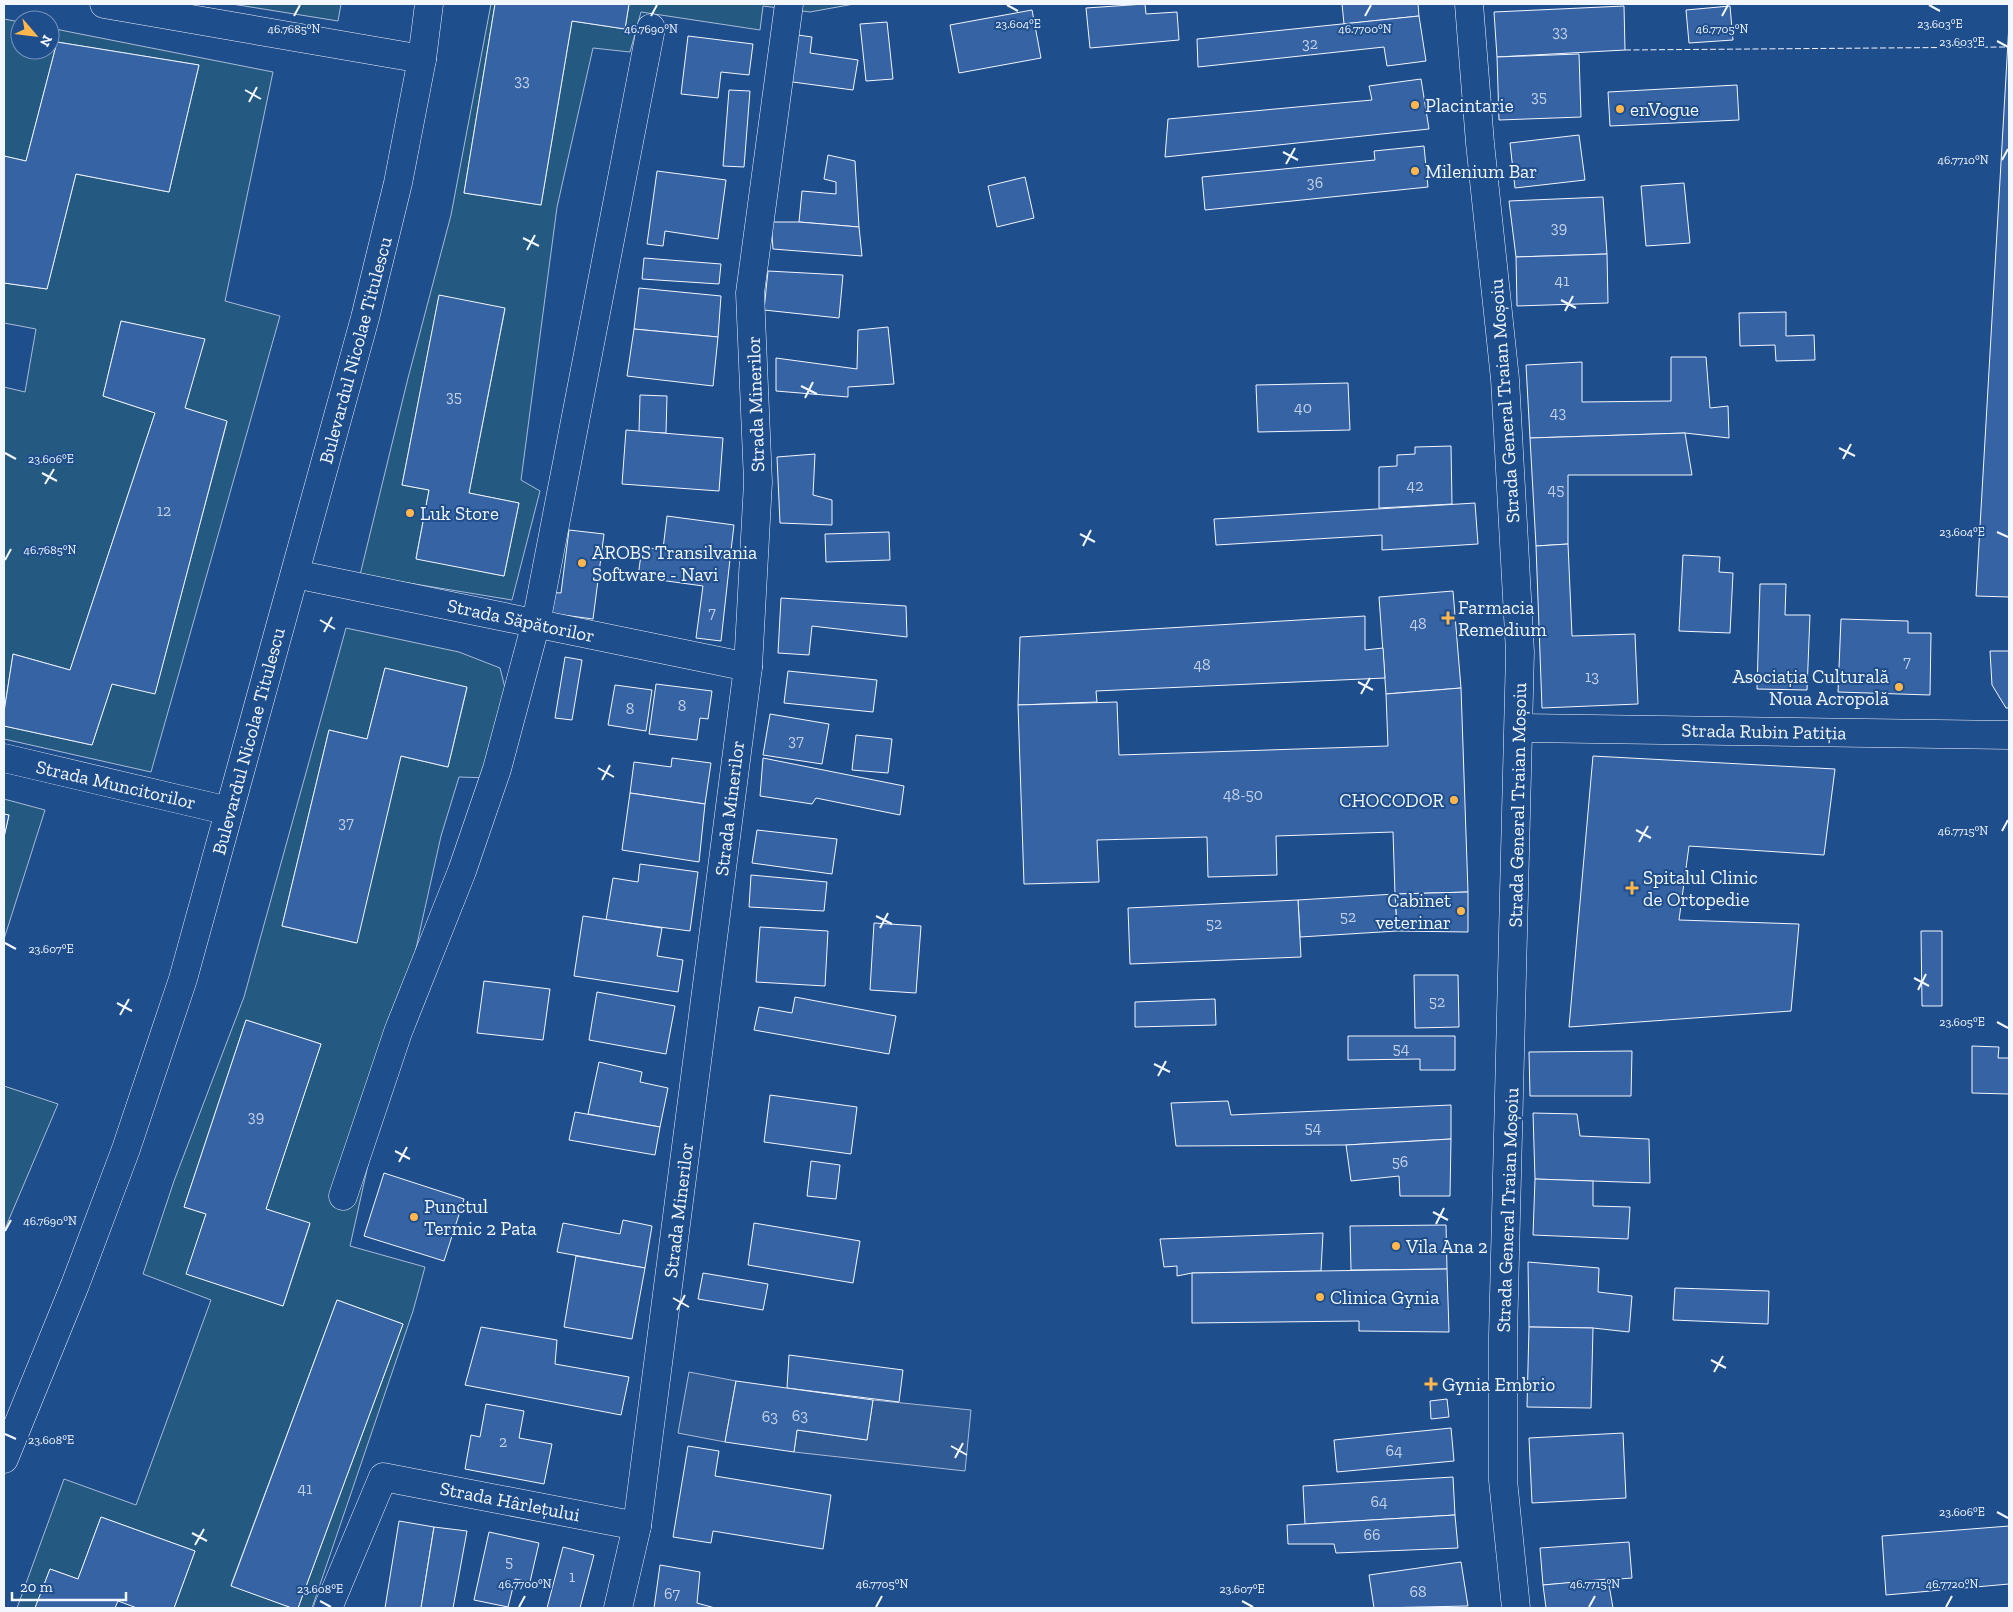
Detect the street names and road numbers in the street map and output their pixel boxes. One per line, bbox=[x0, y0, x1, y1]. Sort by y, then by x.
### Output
street label: Bulevardul Nicolae Titulescu bbox=[314, 234, 397, 466]
street label: Strada General Traian Moșoiu bbox=[1484, 278, 1525, 524]
street label: Strada Minerilor bbox=[742, 335, 769, 472]
street label: Strada Săpătorilor bbox=[445, 594, 597, 647]
street label: Bulevardul Nicolae Titulescu bbox=[207, 625, 290, 857]
street label: Strada General Traian Moșoiu bbox=[1504, 682, 1531, 928]
street label: Strada Rubin Patiția bbox=[1681, 719, 1847, 744]
street label: Strada Minerilor bbox=[710, 739, 749, 877]
street label: Strada Muncitorilor bbox=[34, 755, 198, 814]
street label: Strada General Traian Moșoiu bbox=[1492, 1087, 1523, 1333]
street label: Strada Minerilor bbox=[659, 1141, 698, 1279]
street label: Strada Hârlețului bbox=[438, 1477, 582, 1526]

